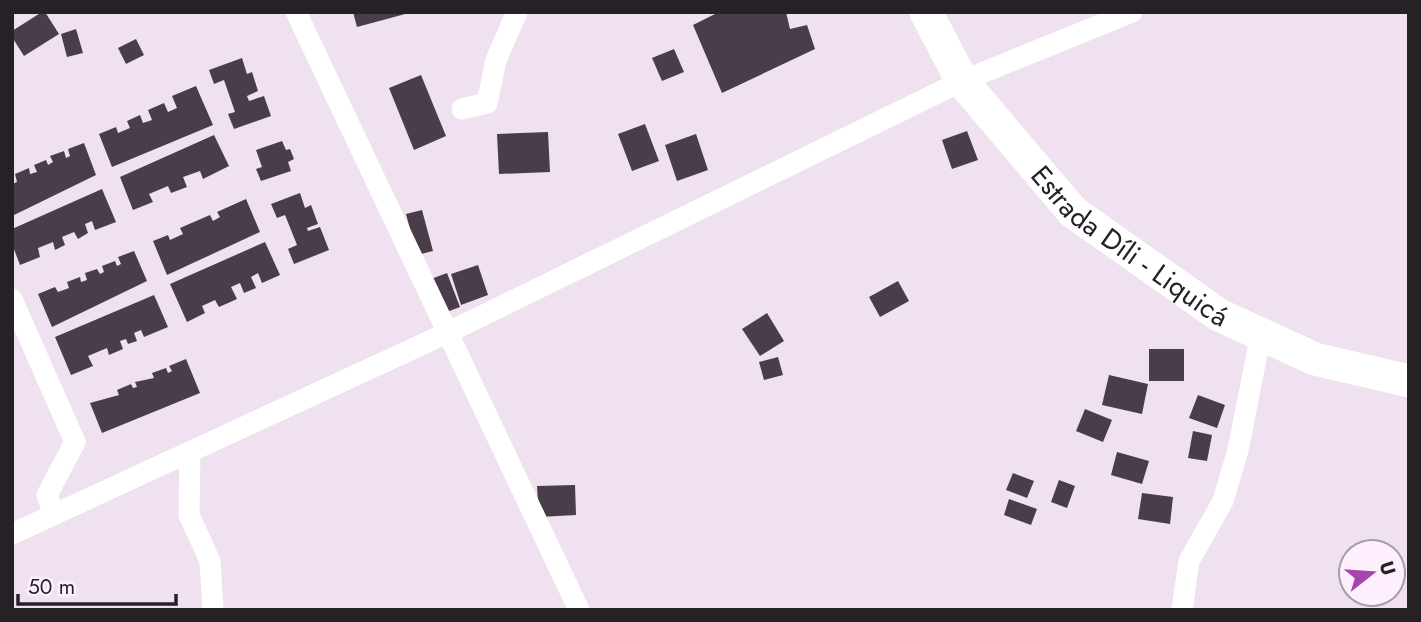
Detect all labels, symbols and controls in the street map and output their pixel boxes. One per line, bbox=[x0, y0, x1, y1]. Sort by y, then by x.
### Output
street label: Estrada Díli - Liquicá bbox=[1021, 156, 1235, 337]
north arrow bbox=[1337, 538, 1407, 608]
text: U bbox=[1373, 558, 1403, 578]
scale bar bbox=[18, 562, 175, 606]
text: 50 m bbox=[28, 572, 75, 602]

